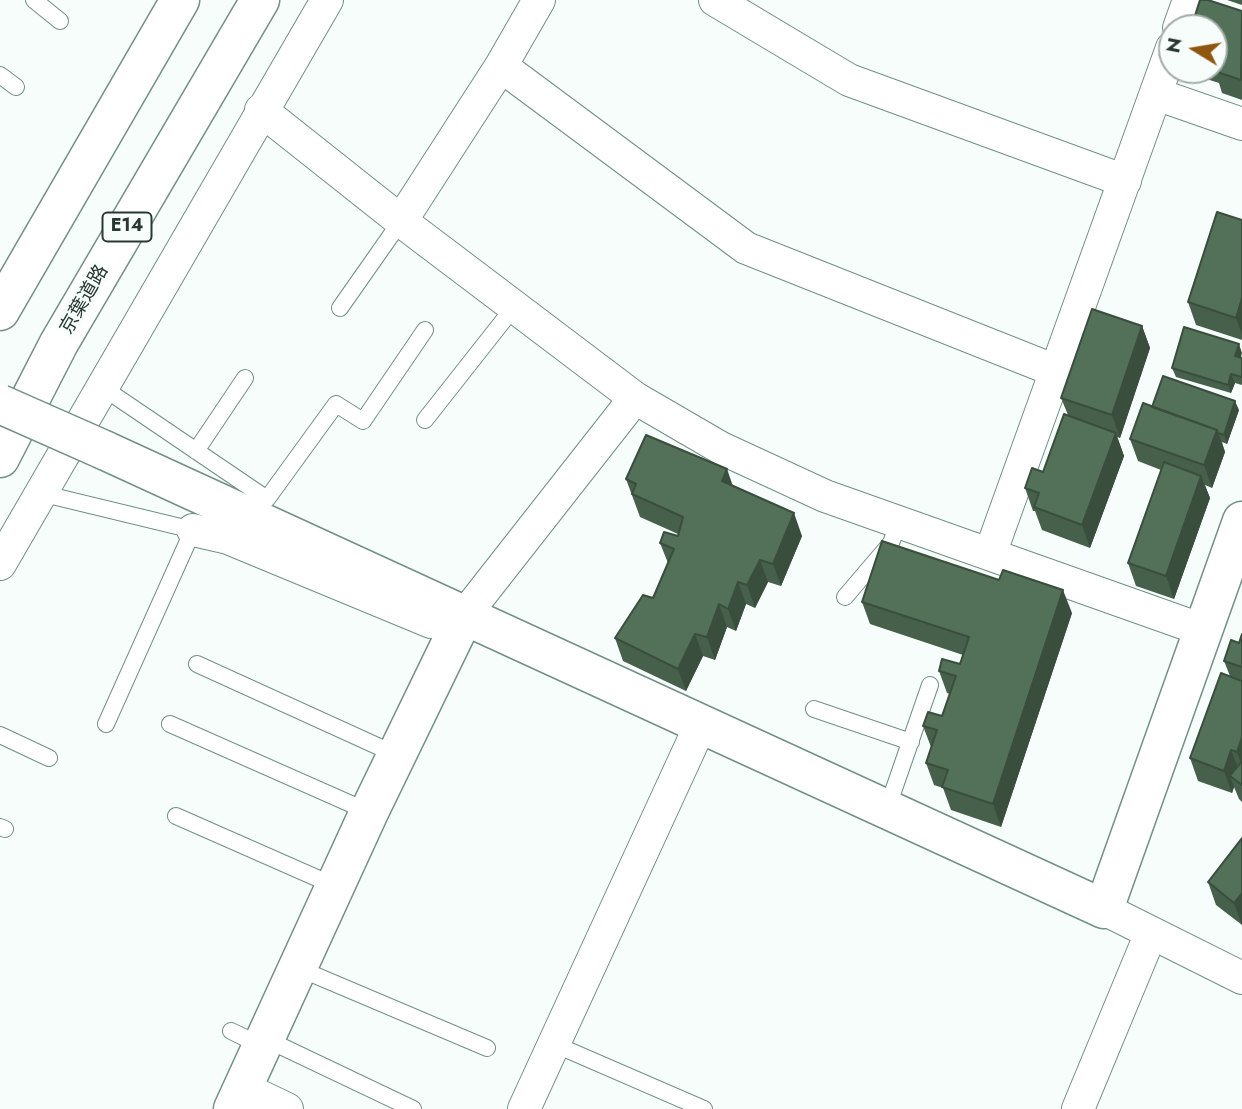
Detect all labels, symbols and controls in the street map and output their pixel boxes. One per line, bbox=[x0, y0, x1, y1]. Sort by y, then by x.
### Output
north arrow bbox=[1158, 14, 1228, 84]
text: N bbox=[1159, 35, 1189, 55]
road number: E14 bbox=[102, 212, 152, 242]
street label: 京葉道路 bbox=[56, 261, 114, 339]

